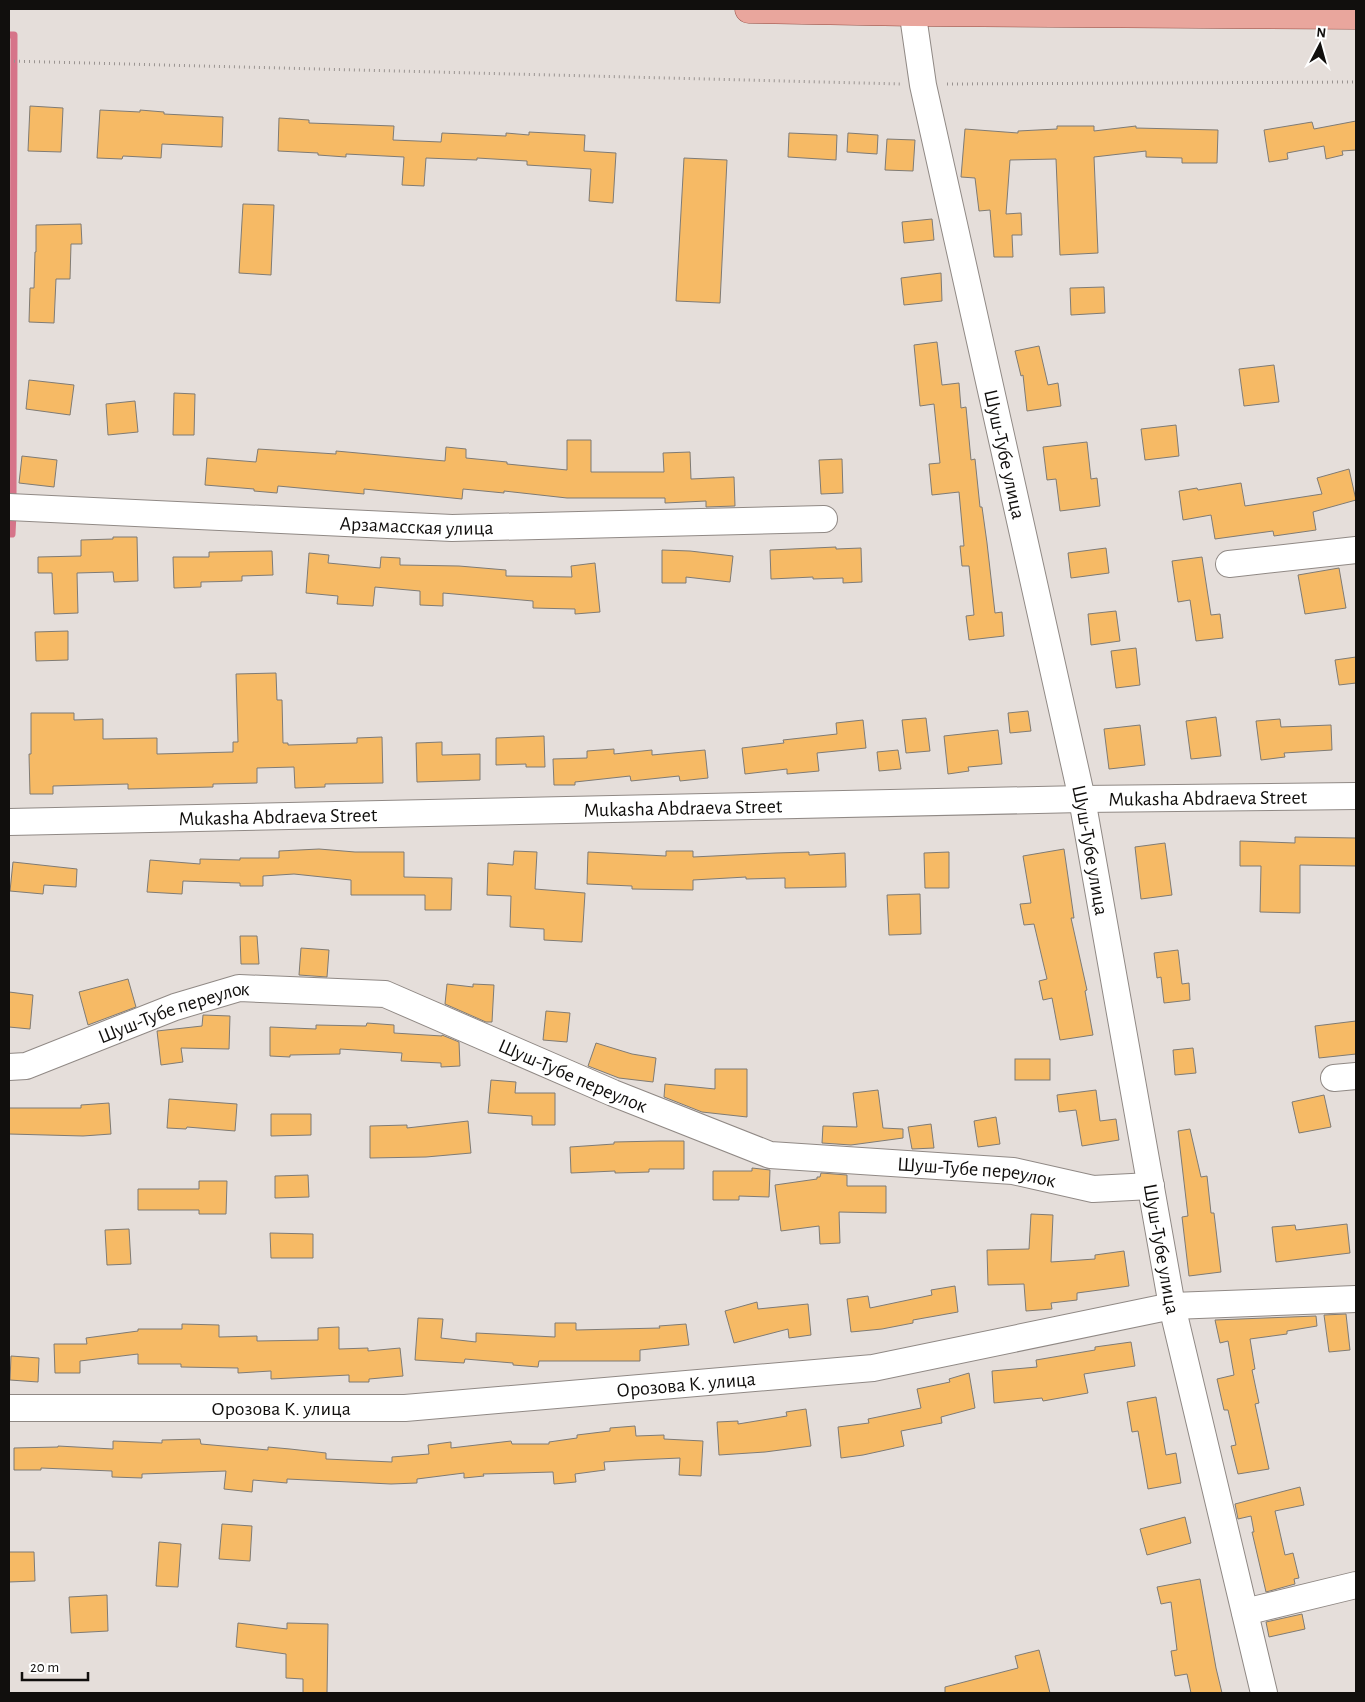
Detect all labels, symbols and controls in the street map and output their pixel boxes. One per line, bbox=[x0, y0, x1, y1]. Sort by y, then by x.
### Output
north arrow bbox=[1295, 20, 1345, 70]
text: N bbox=[1316, 26, 1327, 41]
street label: Шуш-Тубе улица bbox=[980, 388, 1028, 521]
street label: Арзамасская улица bbox=[339, 514, 494, 539]
street label: Шуш-Тубе улица bbox=[1068, 783, 1111, 917]
street label: Mukasha Abdraeva Street bbox=[1108, 788, 1308, 810]
street label: Mukasha Abdraeva Street bbox=[583, 796, 783, 821]
street label: Mukasha Abdraeva Street bbox=[178, 805, 378, 829]
street label: Шуш-Тубе переулок bbox=[95, 979, 250, 1047]
street label: Шуш-Тубе переулок bbox=[495, 1036, 650, 1117]
street label: Шуш-Тубе переулок bbox=[897, 1154, 1058, 1191]
street label: Шуш-Тубе улица bbox=[1139, 1182, 1183, 1316]
street label: Орозова К. улица bbox=[616, 1369, 757, 1401]
street label: Орозова К. улица bbox=[211, 1399, 351, 1419]
scale bar bbox=[22, 1650, 89, 1682]
text: 20 m bbox=[30, 1660, 59, 1675]

